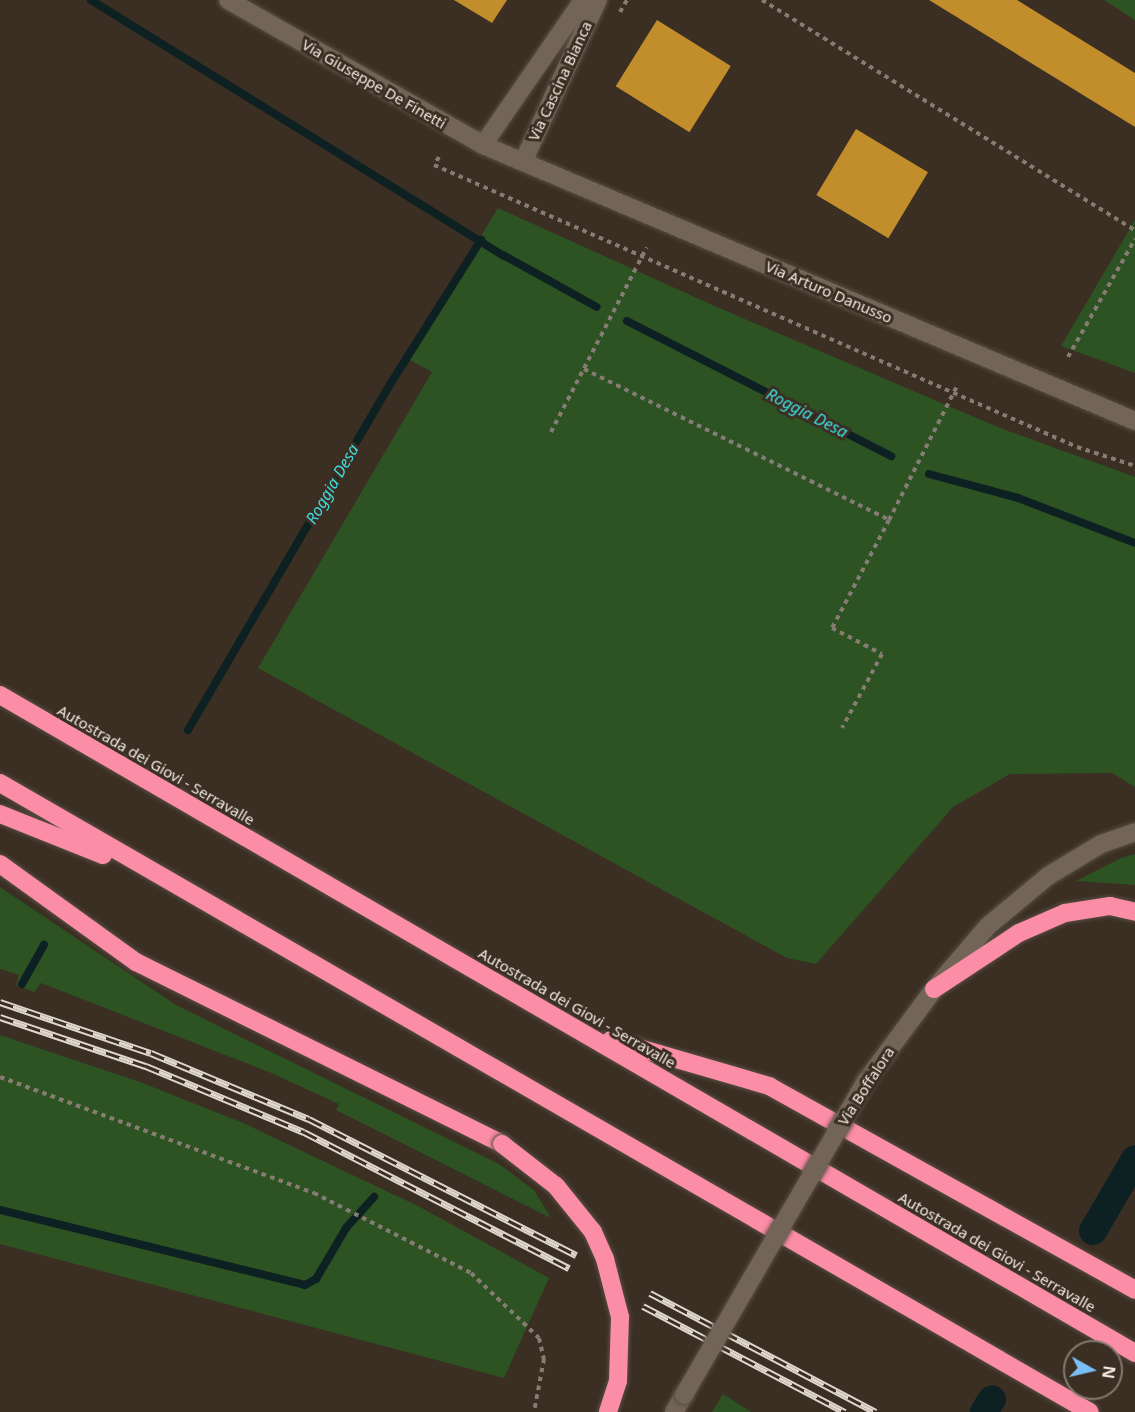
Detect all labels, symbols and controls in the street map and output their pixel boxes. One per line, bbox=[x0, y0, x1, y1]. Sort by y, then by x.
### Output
street label: Via Cascina Bianca bbox=[524, 18, 596, 144]
street label: Via Giuseppe De Finetti bbox=[299, 35, 449, 133]
street label: Via Arturo Danusso bbox=[763, 257, 895, 327]
water label: Roggia Desa bbox=[763, 384, 851, 442]
water label: Roggia Desa bbox=[302, 441, 362, 527]
street label: Autostrada dei Giovi - Serravalle bbox=[54, 701, 258, 829]
street label: Autostrada dei Giovi - Serravalle bbox=[475, 944, 679, 1072]
street label: Via Boffalora bbox=[834, 1043, 898, 1129]
street label: Autostrada dei Giovi - Serravalle bbox=[895, 1188, 1099, 1316]
north arrow bbox=[1063, 1340, 1123, 1400]
text: N bbox=[1097, 1364, 1121, 1380]

